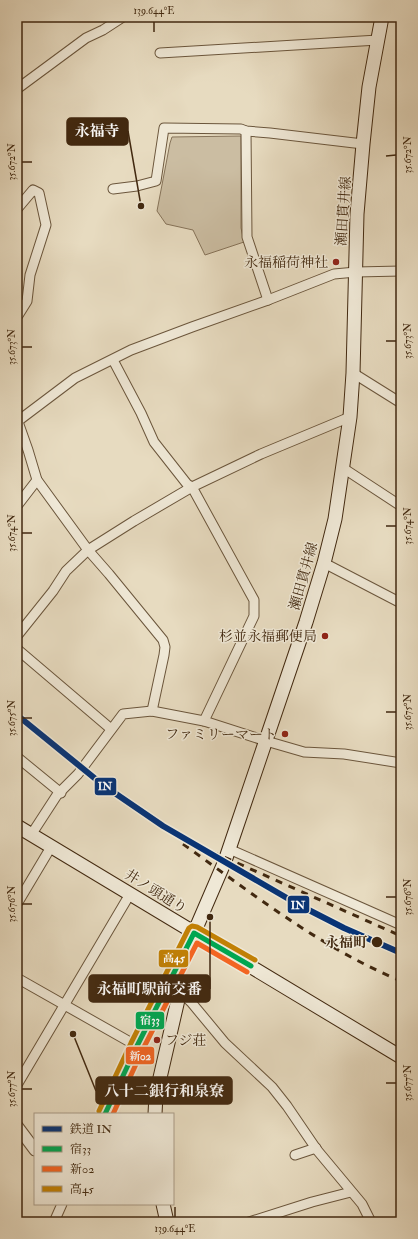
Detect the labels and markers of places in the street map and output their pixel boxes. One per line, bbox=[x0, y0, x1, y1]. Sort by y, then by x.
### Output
callout: 永福寺 bbox=[67, 118, 128, 145]
place label: 永福稲荷神社 bbox=[244, 254, 328, 271]
marker: 永福稲荷神社 bbox=[331, 257, 341, 267]
place label: 杉並永福郵便局 bbox=[219, 628, 317, 645]
marker: 杉並永福郵便局 bbox=[320, 631, 330, 641]
place label: ファミリーマート bbox=[165, 726, 277, 743]
marker: ファミリーマート bbox=[280, 729, 290, 739]
place label: 永福町 bbox=[325, 934, 368, 951]
marker: 永福町 bbox=[370, 935, 384, 949]
callout: 永福町駅前交番 bbox=[89, 975, 210, 1002]
place label: フジ荘 bbox=[165, 1032, 206, 1049]
marker: フジ荘 bbox=[152, 1035, 162, 1045]
callout: 八十二銀行和泉寮 bbox=[96, 1077, 232, 1104]

